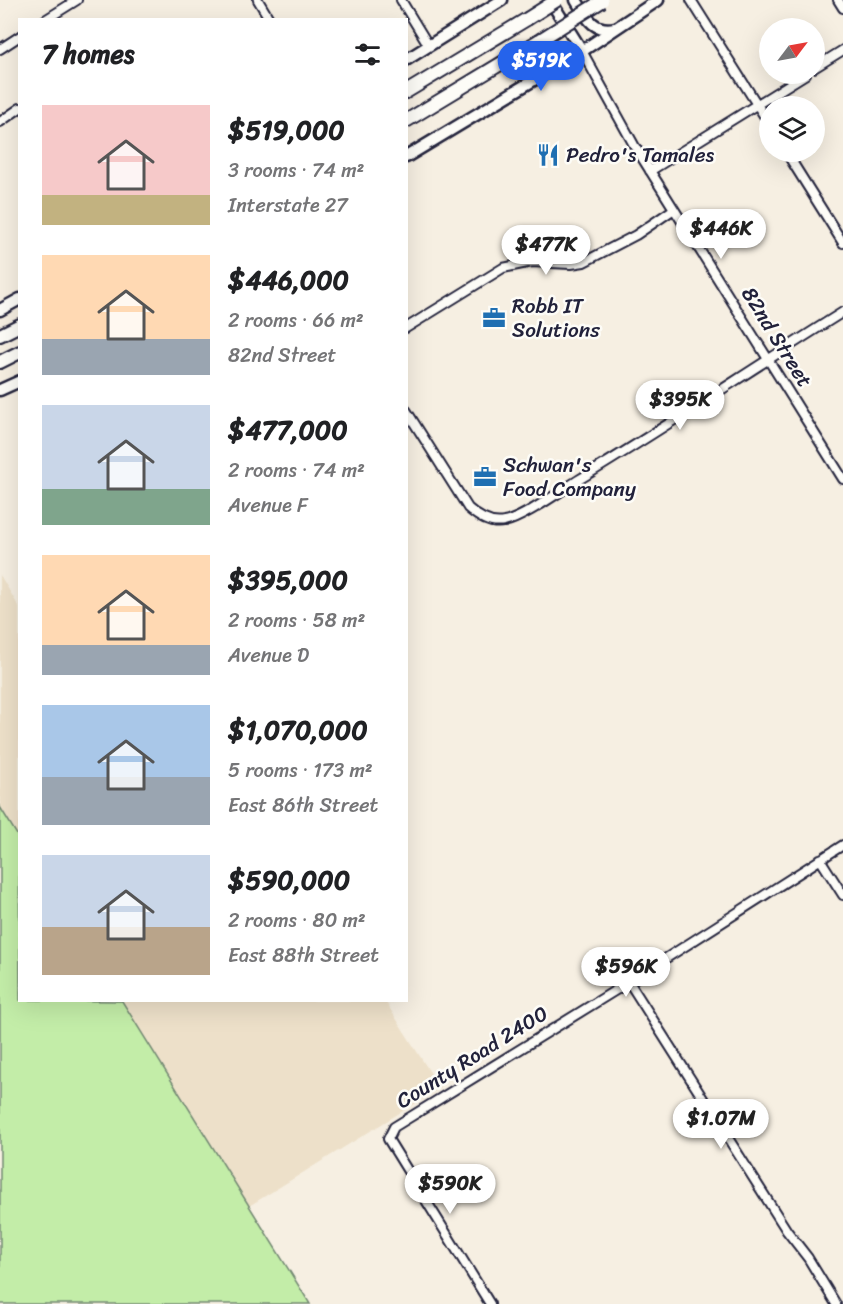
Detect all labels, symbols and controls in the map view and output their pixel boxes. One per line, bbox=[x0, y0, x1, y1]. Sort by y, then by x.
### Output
north arrow bbox=[759, 18, 825, 84]
map controls bbox=[759, 18, 825, 162]
text: 7 homes bbox=[42, 31, 134, 77]
icon: filters bbox=[351, 38, 384, 71]
pin: $519K bbox=[499, 41, 583, 92]
text: $519K bbox=[512, 43, 570, 78]
button: layers bbox=[759, 96, 825, 162]
text: $519,000 bbox=[228, 107, 345, 153]
icon: home bbox=[90, 129, 162, 201]
place label: Pedro's Tamales bbox=[566, 136, 715, 174]
restaurant icon: Pedro's Tamales bbox=[535, 142, 561, 168]
text: 3 rooms · 74 m² bbox=[228, 153, 364, 188]
text: Interstate 27 bbox=[228, 188, 348, 223]
pin: $446K bbox=[679, 209, 763, 260]
text: $446K bbox=[690, 211, 752, 246]
pin: $477K bbox=[504, 225, 588, 276]
text: $477K bbox=[516, 227, 576, 262]
text: $446,000 bbox=[228, 257, 349, 303]
icon: home bbox=[90, 279, 162, 351]
street label: 82nd Street bbox=[731, 279, 823, 395]
place label: Robb IT Solutions bbox=[512, 287, 600, 349]
text: 2 rooms · 66 m² bbox=[228, 303, 364, 338]
office icon: Robb IT Solutions bbox=[481, 305, 507, 331]
text: 82nd Street bbox=[228, 338, 336, 373]
pin: $395K bbox=[638, 380, 722, 431]
text: $395K bbox=[649, 382, 711, 417]
text: $477,000 bbox=[228, 407, 348, 453]
icon: home bbox=[90, 429, 162, 501]
place label: Schwan's Food Company bbox=[503, 446, 636, 508]
text: 2 rooms · 74 m² bbox=[228, 453, 365, 488]
office icon: Schwan's Food Company bbox=[472, 464, 498, 490]
text: Avenue F bbox=[228, 488, 308, 523]
text: $395,000 bbox=[228, 557, 348, 603]
icon: home bbox=[90, 579, 162, 651]
text: 2 rooms · 58 m² bbox=[228, 603, 365, 638]
text: Avenue D bbox=[228, 638, 309, 673]
text: $1,070,000 bbox=[228, 707, 368, 753]
icon: home bbox=[90, 729, 162, 801]
text: 5 rooms · 173 m² bbox=[228, 753, 373, 788]
text: East 86th Street bbox=[228, 788, 378, 823]
text: $590,000 bbox=[228, 857, 350, 903]
icon: home bbox=[90, 879, 162, 951]
text: 2 rooms · 80 m² bbox=[228, 903, 366, 938]
text: East 88th Street bbox=[228, 938, 379, 973]
pin: $596K bbox=[584, 947, 668, 998]
text: $596K bbox=[595, 949, 657, 984]
street label: County Road 2400 bbox=[388, 995, 556, 1119]
pin: $1.07M bbox=[672, 1099, 770, 1150]
text: $1.07M bbox=[687, 1101, 755, 1136]
pin: $590K bbox=[408, 1164, 492, 1215]
text: $590K bbox=[419, 1166, 481, 1201]

